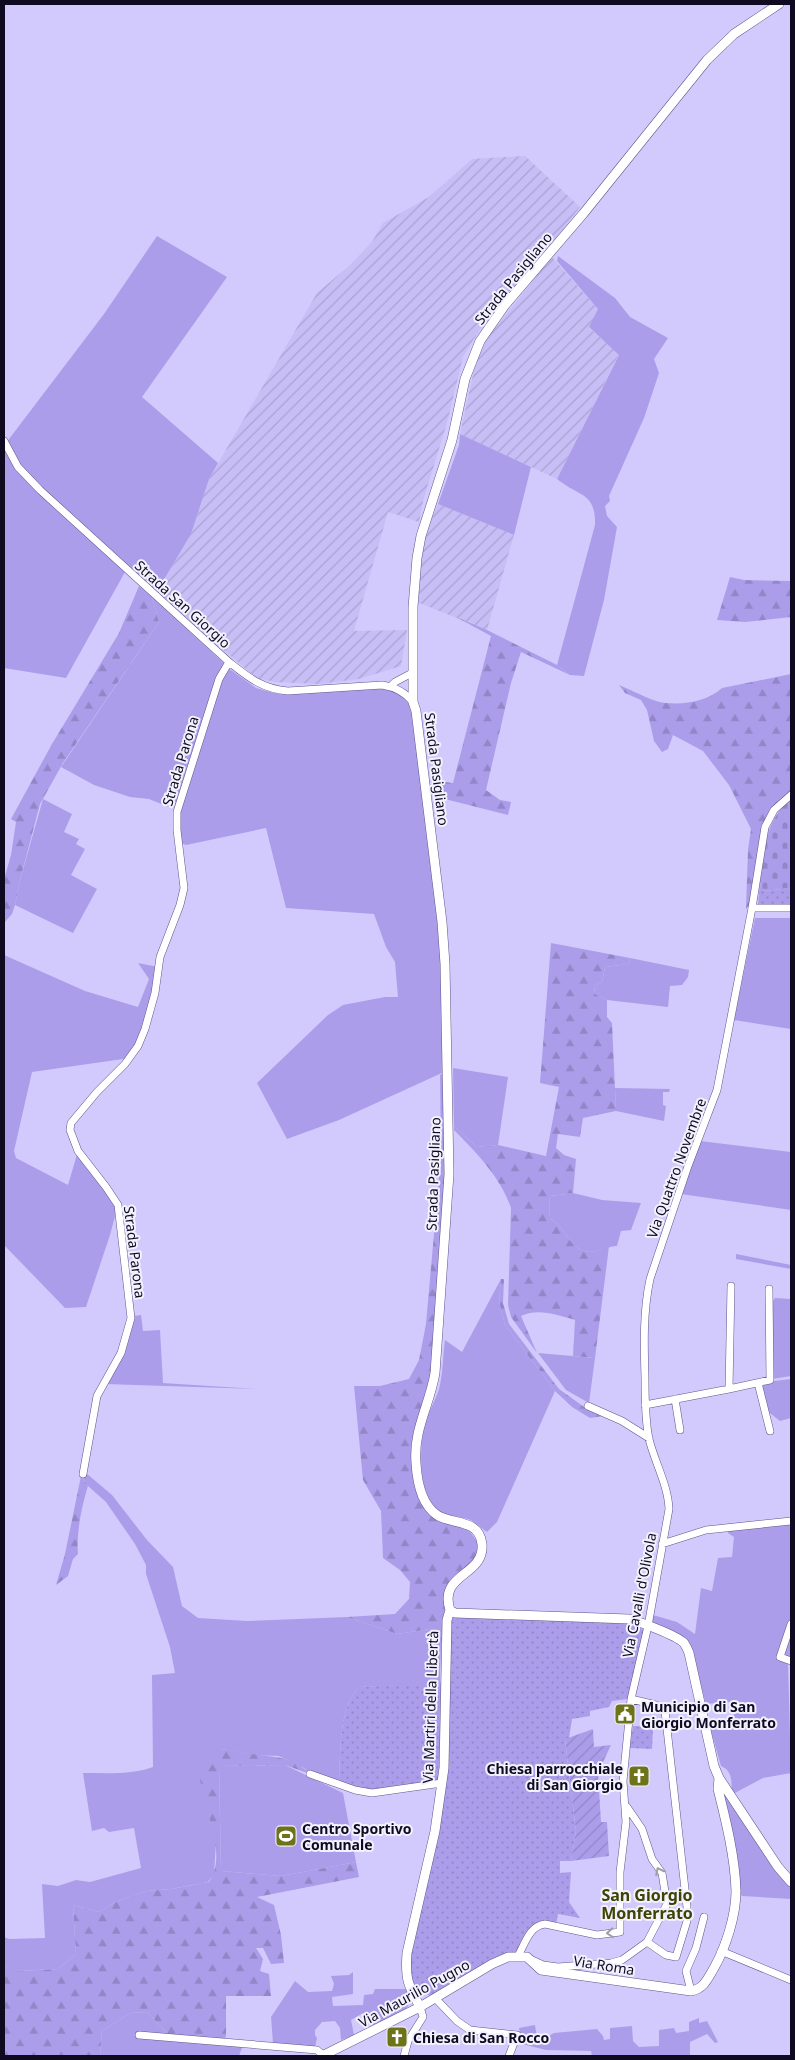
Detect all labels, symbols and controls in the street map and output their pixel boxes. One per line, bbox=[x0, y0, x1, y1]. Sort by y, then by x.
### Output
street label: Strada Pasigliano bbox=[470, 228, 556, 328]
street label: Strada San Giorgio bbox=[131, 556, 235, 652]
street label: Strada Pasigliano bbox=[421, 711, 453, 827]
street label: Strada Parona bbox=[157, 714, 203, 808]
street label: Via Quattro Novembre bbox=[642, 1095, 710, 1241]
street label: Strada Pasigliano bbox=[422, 1117, 444, 1231]
street label: Strada Parona bbox=[120, 1205, 150, 1299]
street label: Via Cavalli d'Olivola bbox=[618, 1531, 660, 1659]
street label: Via Martiri della Libertà bbox=[418, 1630, 442, 1784]
place label: Municipio di San Giorgio Monferrato bbox=[641, 1697, 776, 1732]
public building icon: Municipio di San Giorgio Monferrato bbox=[613, 1702, 637, 1726]
place label: Chiesa parrocchiale di San Giorgio bbox=[486, 1759, 623, 1794]
church icon: Chiesa parrocchiale di San Giorgio bbox=[627, 1764, 651, 1788]
place label: Centro Sportivo Comunale bbox=[302, 1819, 412, 1854]
sports icon: Centro Sportivo Comunale bbox=[274, 1824, 298, 1848]
one-way arrow bbox=[655, 1868, 665, 1877]
district label: San Giorgio Monferrato bbox=[601, 1884, 693, 1924]
one-way arrow bbox=[606, 1928, 614, 1939]
street label: Via Roma bbox=[572, 1951, 636, 1979]
street label: Via Maurilio Pugno bbox=[355, 1955, 473, 2031]
church icon: Chiesa di San Rocco bbox=[385, 2025, 409, 2049]
place label: Chiesa di San Rocco bbox=[413, 2028, 550, 2047]

